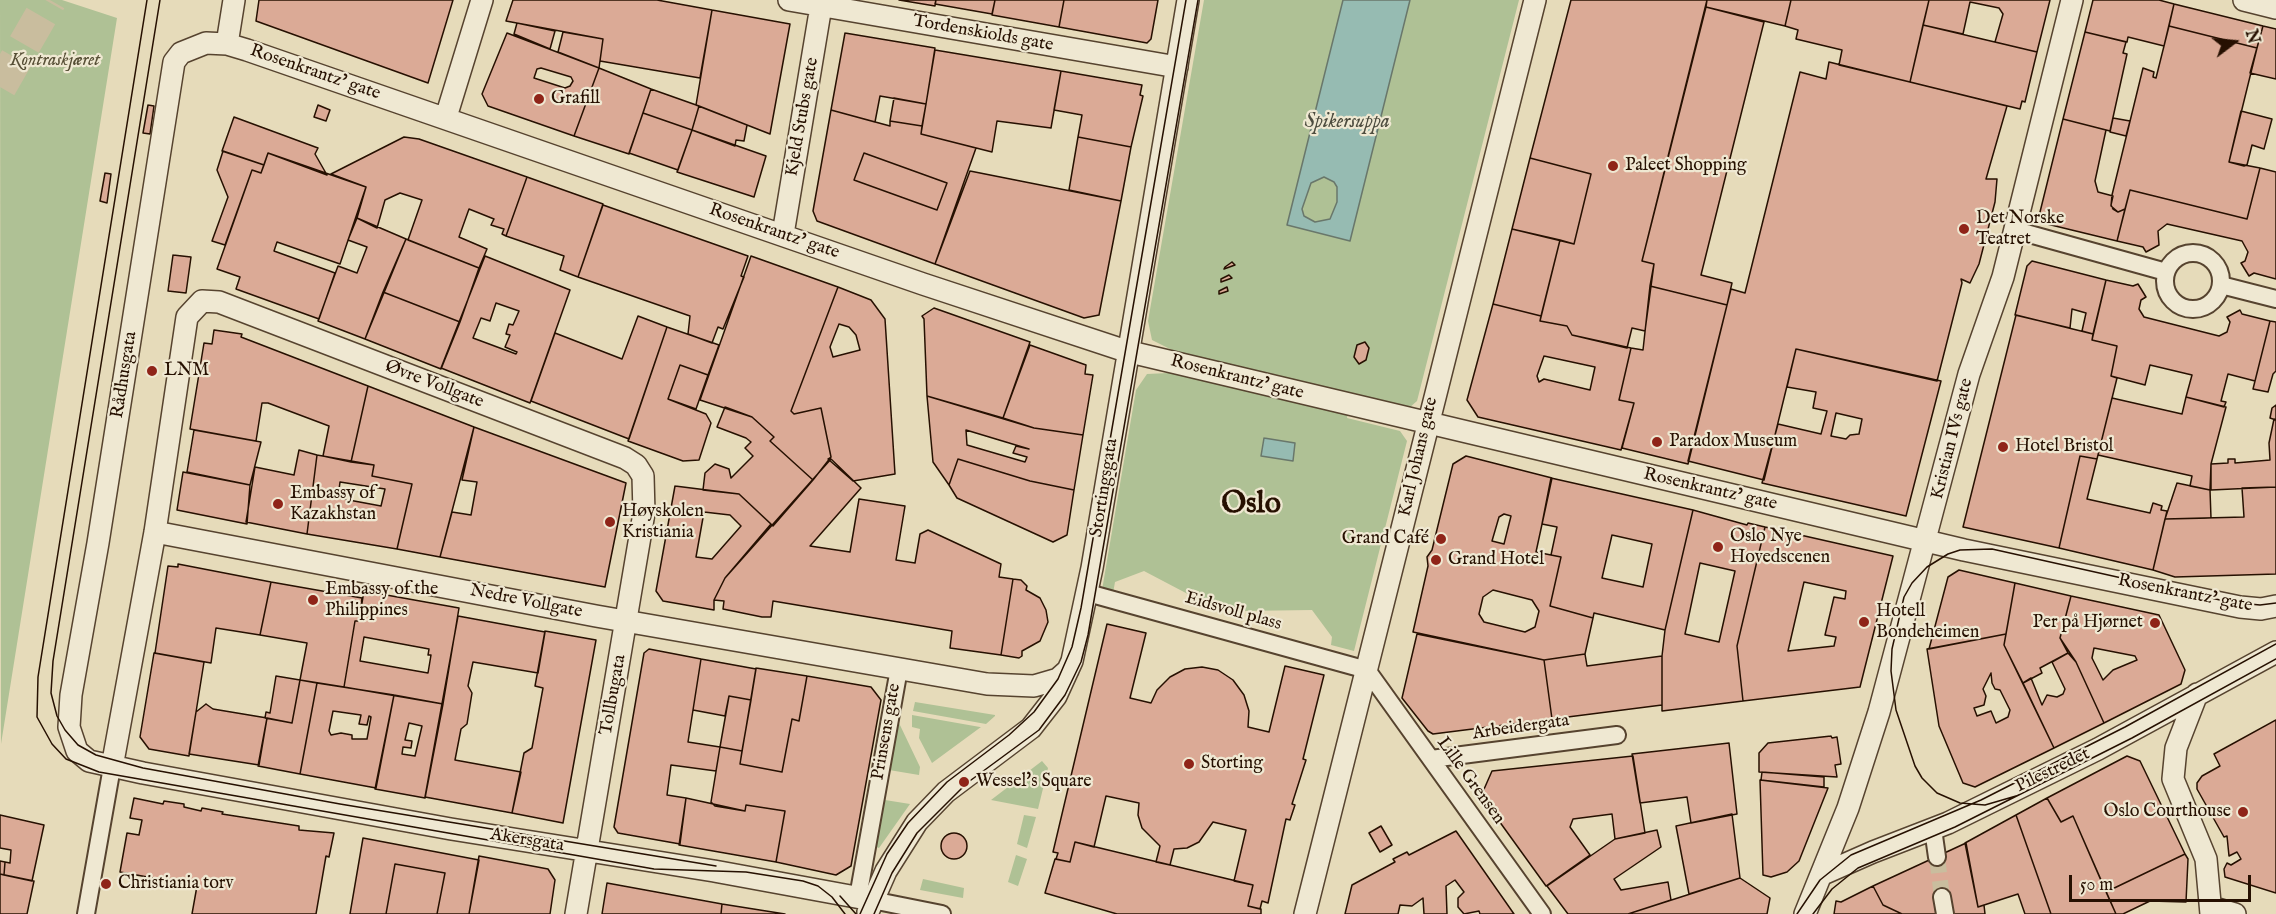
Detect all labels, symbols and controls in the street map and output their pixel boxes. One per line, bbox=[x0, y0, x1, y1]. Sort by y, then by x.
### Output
street label: Tordenskiolds gate bbox=[911, 11, 1055, 57]
north arrow bbox=[2204, 12, 2264, 72]
text: N bbox=[2240, 28, 2263, 46]
street label: Rosenkrantz’ gate bbox=[247, 41, 383, 105]
park label: Kontraskjæret bbox=[10, 50, 100, 72]
street label: Kjeld Stubs gate bbox=[782, 56, 824, 178]
place label: Grafill bbox=[551, 88, 600, 110]
marker: Grafill bbox=[532, 92, 546, 106]
water label: Spikersuppa bbox=[1304, 111, 1390, 135]
place label: Paleet Shopping bbox=[1625, 155, 1747, 177]
marker: Paleet Shopping bbox=[1606, 159, 1620, 173]
street label: Rosenkrantz’ gate bbox=[706, 200, 842, 264]
place label: Det Norske Teatret bbox=[1976, 208, 2064, 250]
marker: Det Norske Teatret bbox=[1957, 222, 1971, 236]
street label: Rådhusgata bbox=[107, 330, 143, 420]
street label: Rosenkrantz’ gate bbox=[1168, 351, 1306, 405]
street label: Øvre Vollgate bbox=[382, 356, 486, 414]
place label: LNM bbox=[164, 360, 209, 382]
marker: LNM bbox=[145, 364, 159, 378]
street label: Kristian IVs gate bbox=[1928, 376, 1978, 502]
street label: Karl Johans gate bbox=[1395, 395, 1443, 519]
place label: Paradox Museum bbox=[1669, 431, 1797, 453]
marker: Paradox Museum bbox=[1650, 435, 1664, 449]
place label: Hotel Bristol bbox=[2015, 436, 2114, 458]
street label: Stortingsgata bbox=[1087, 437, 1123, 539]
marker: Hotel Bristol bbox=[1996, 440, 2010, 454]
street label: Rosenkrantz’ gate bbox=[1641, 464, 1779, 516]
place label: Embassy of Kazakhstan bbox=[290, 483, 376, 526]
district label: Oslo bbox=[1221, 488, 1281, 524]
marker: Embassy of Kazakhstan bbox=[271, 497, 285, 511]
place label: Høyskolen Kristiania bbox=[622, 501, 704, 544]
marker: Høyskolen Kristiania bbox=[603, 515, 617, 529]
place label: Oslo Nye Hovedscenen bbox=[1730, 526, 1830, 568]
place label: Grand Café bbox=[1342, 528, 1429, 550]
marker: Grand Café bbox=[1434, 532, 1448, 546]
marker: Oslo Nye Hovedscenen bbox=[1711, 540, 1725, 554]
place label: Grand Hotel bbox=[1448, 549, 1544, 571]
marker: Grand Hotel bbox=[1429, 553, 1443, 567]
street label: Rosenkrantz’ gate bbox=[2116, 570, 2254, 618]
place label: Embassy of the Philippines bbox=[325, 579, 438, 622]
street label: Nedre Vollgate bbox=[468, 581, 584, 623]
street label: Eidsvoll plass bbox=[1182, 588, 1284, 636]
marker: Embassy of the Philippines bbox=[306, 593, 320, 607]
place label: Hotell Bondeheimen bbox=[1876, 601, 1979, 644]
place label: Per på Hjørnet bbox=[2033, 612, 2143, 634]
marker: Hotell Bondeheimen bbox=[1857, 615, 1871, 629]
marker: Per på Hjørnet bbox=[2148, 616, 2162, 630]
street label: Tollbugata bbox=[596, 653, 632, 737]
street label: Prinsens gate bbox=[868, 682, 906, 782]
street label: Arbeidergata bbox=[1471, 711, 1571, 745]
street label: Lille Grensen bbox=[1431, 733, 1509, 829]
street label: Pilestredet bbox=[2012, 744, 2094, 798]
place label: Storting bbox=[1201, 753, 1263, 775]
marker: Storting bbox=[1182, 757, 1196, 771]
place label: Wessel's Square bbox=[976, 771, 1092, 793]
marker: Wessel's Square bbox=[957, 775, 971, 789]
place label: Oslo Courthouse bbox=[2104, 801, 2231, 823]
marker: Oslo Courthouse bbox=[2236, 805, 2250, 819]
street label: Akersgata bbox=[489, 825, 565, 857]
scale bar bbox=[2072, 863, 2254, 901]
place label: Christiania torv bbox=[118, 873, 233, 895]
text: 50 m bbox=[2080, 874, 2113, 897]
marker: Christiania torv bbox=[99, 877, 113, 891]

